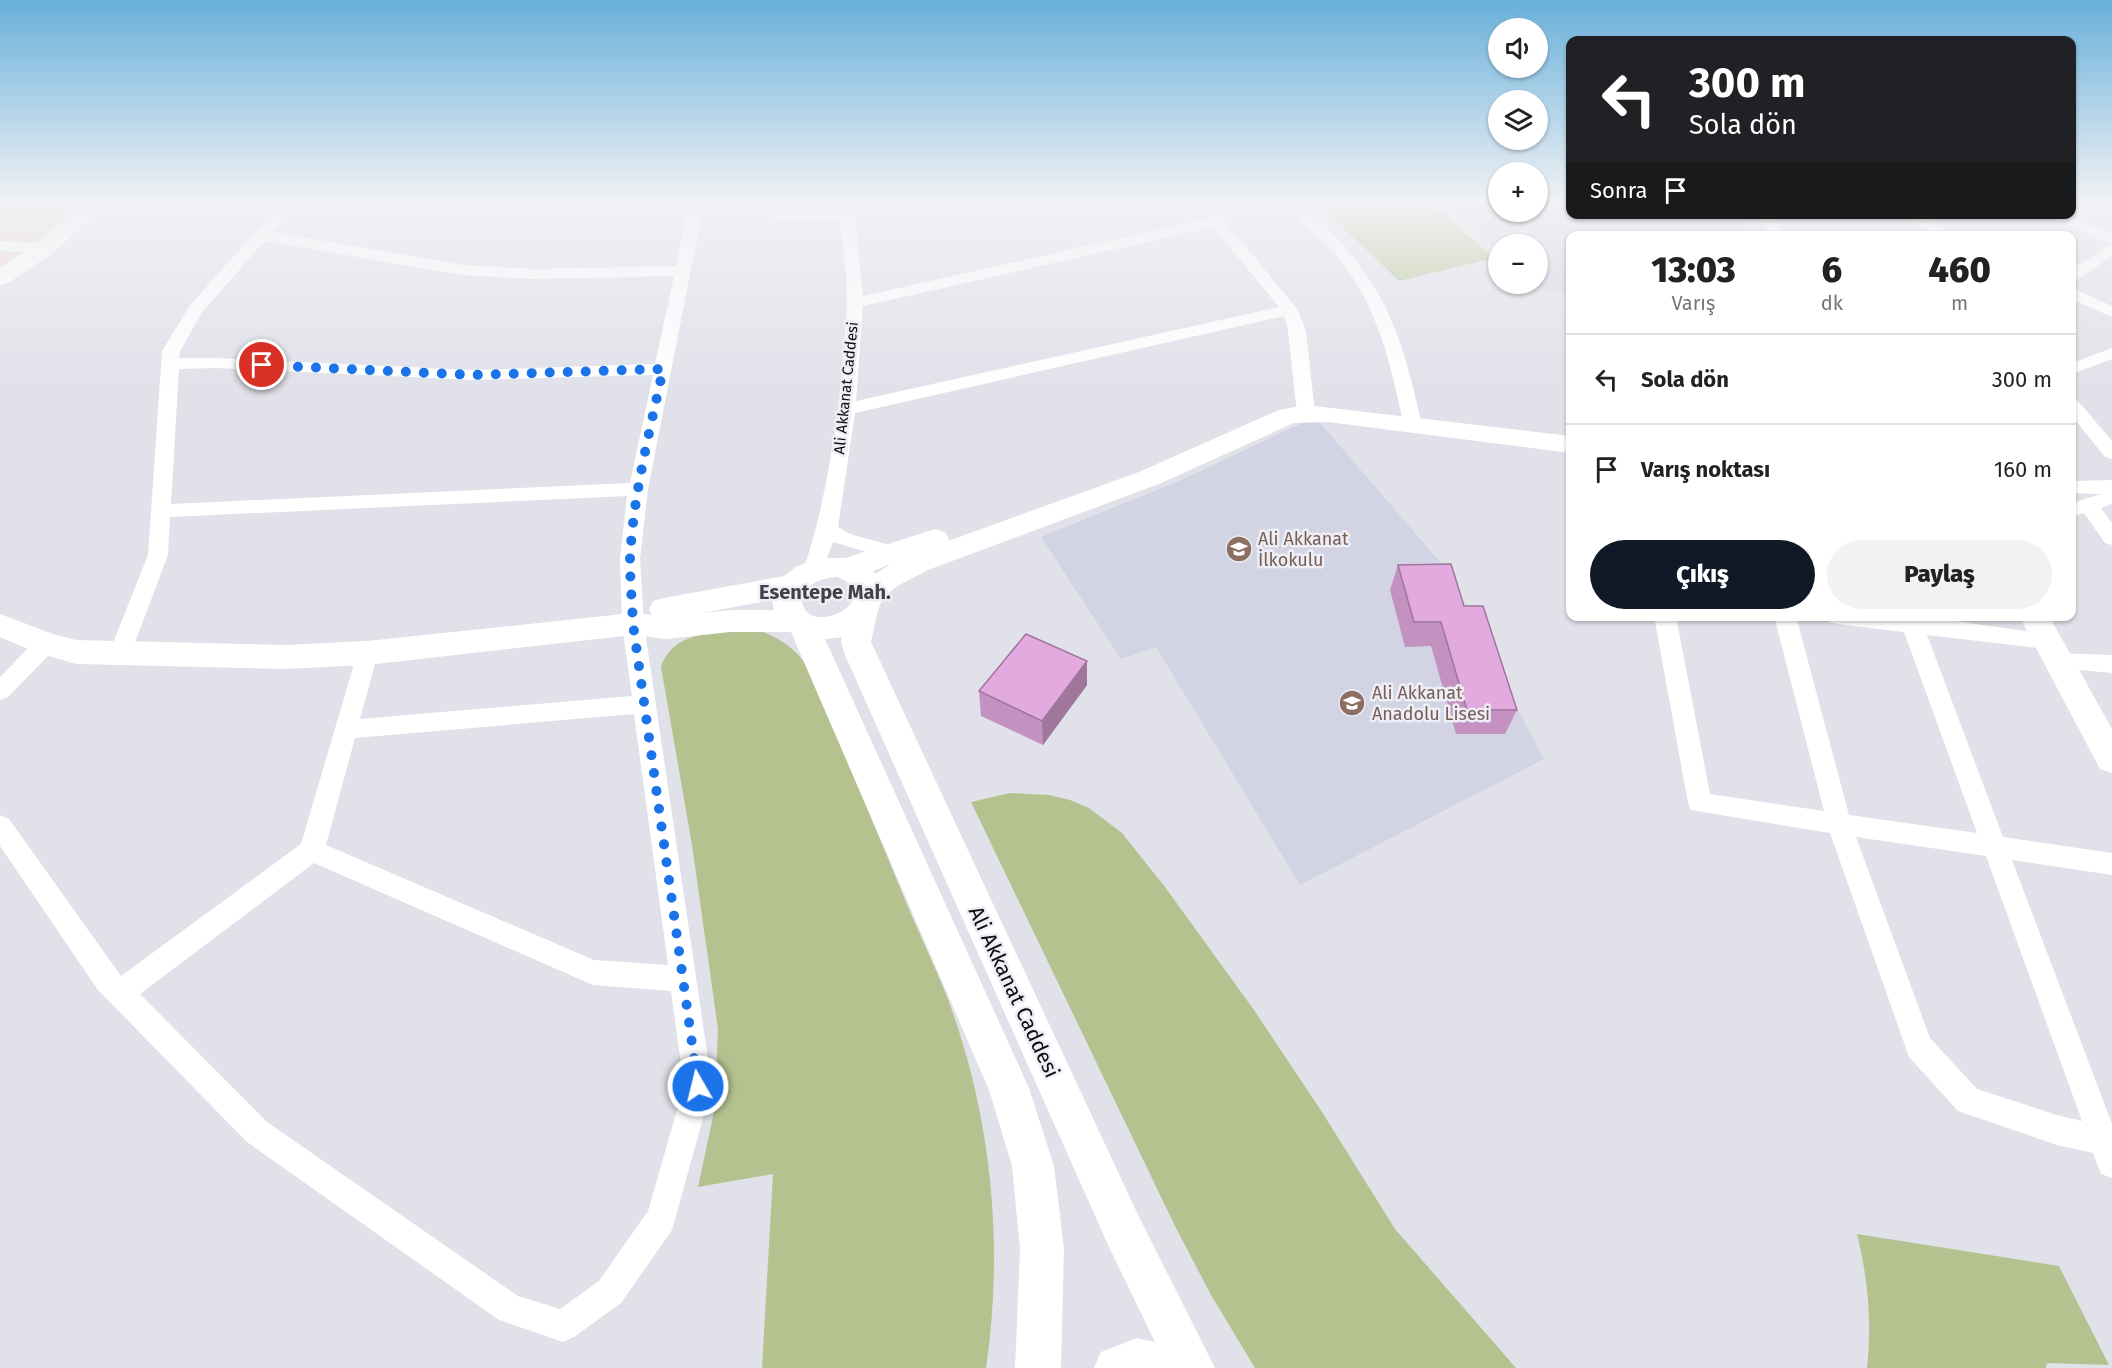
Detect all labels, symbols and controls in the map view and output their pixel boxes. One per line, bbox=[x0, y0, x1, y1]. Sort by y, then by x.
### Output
map controls bbox=[1488, 18, 1548, 294]
button: sound bbox=[1488, 18, 1548, 78]
text: 300 m bbox=[1689, 58, 1805, 108]
icon: left bbox=[1590, 60, 1668, 138]
button: layers bbox=[1488, 90, 1548, 150]
text: Sola dön bbox=[1689, 109, 1797, 141]
button: + bbox=[1488, 162, 1548, 222]
icon: arrive bbox=[1659, 174, 1692, 207]
text: Sonra bbox=[1590, 177, 1647, 204]
button: − bbox=[1488, 234, 1548, 294]
text: 13:03 bbox=[1651, 248, 1736, 292]
text: 6 bbox=[1822, 248, 1842, 292]
text: 460 bbox=[1928, 248, 1991, 292]
text: Varış bbox=[1671, 291, 1715, 315]
text: dk bbox=[1821, 291, 1843, 315]
text: m bbox=[1951, 291, 1968, 315]
street label: Ali Akkanat Caddesi bbox=[830, 321, 862, 455]
pin bbox=[236, 339, 287, 390]
icon: arrive bbox=[245, 348, 278, 381]
icon: left bbox=[1590, 363, 1623, 396]
text: Sola dön bbox=[1641, 366, 1729, 393]
text: 300 m bbox=[1992, 366, 2052, 393]
icon: arrive bbox=[1590, 453, 1623, 486]
text: Varış noktası bbox=[1641, 456, 1770, 483]
text: 160 m bbox=[1994, 456, 2052, 483]
place label: Ali Akkanat İlkokulu bbox=[1258, 528, 1349, 571]
school or university icon: Ali Akkanat İlkokulu bbox=[1224, 534, 1254, 564]
button: Çıkış bbox=[1590, 540, 1815, 609]
button: Paylaş bbox=[1827, 540, 2052, 609]
district label: Esentepe Mah. bbox=[759, 580, 891, 604]
place label: Ali Akkanat Anadolu Lisesi bbox=[1372, 682, 1490, 725]
school or university icon: Ali Akkanat Anadolu Lisesi bbox=[1337, 688, 1367, 718]
street label: Ali Akkanat Caddesi bbox=[963, 902, 1065, 1082]
position arrow bbox=[666, 1054, 730, 1118]

